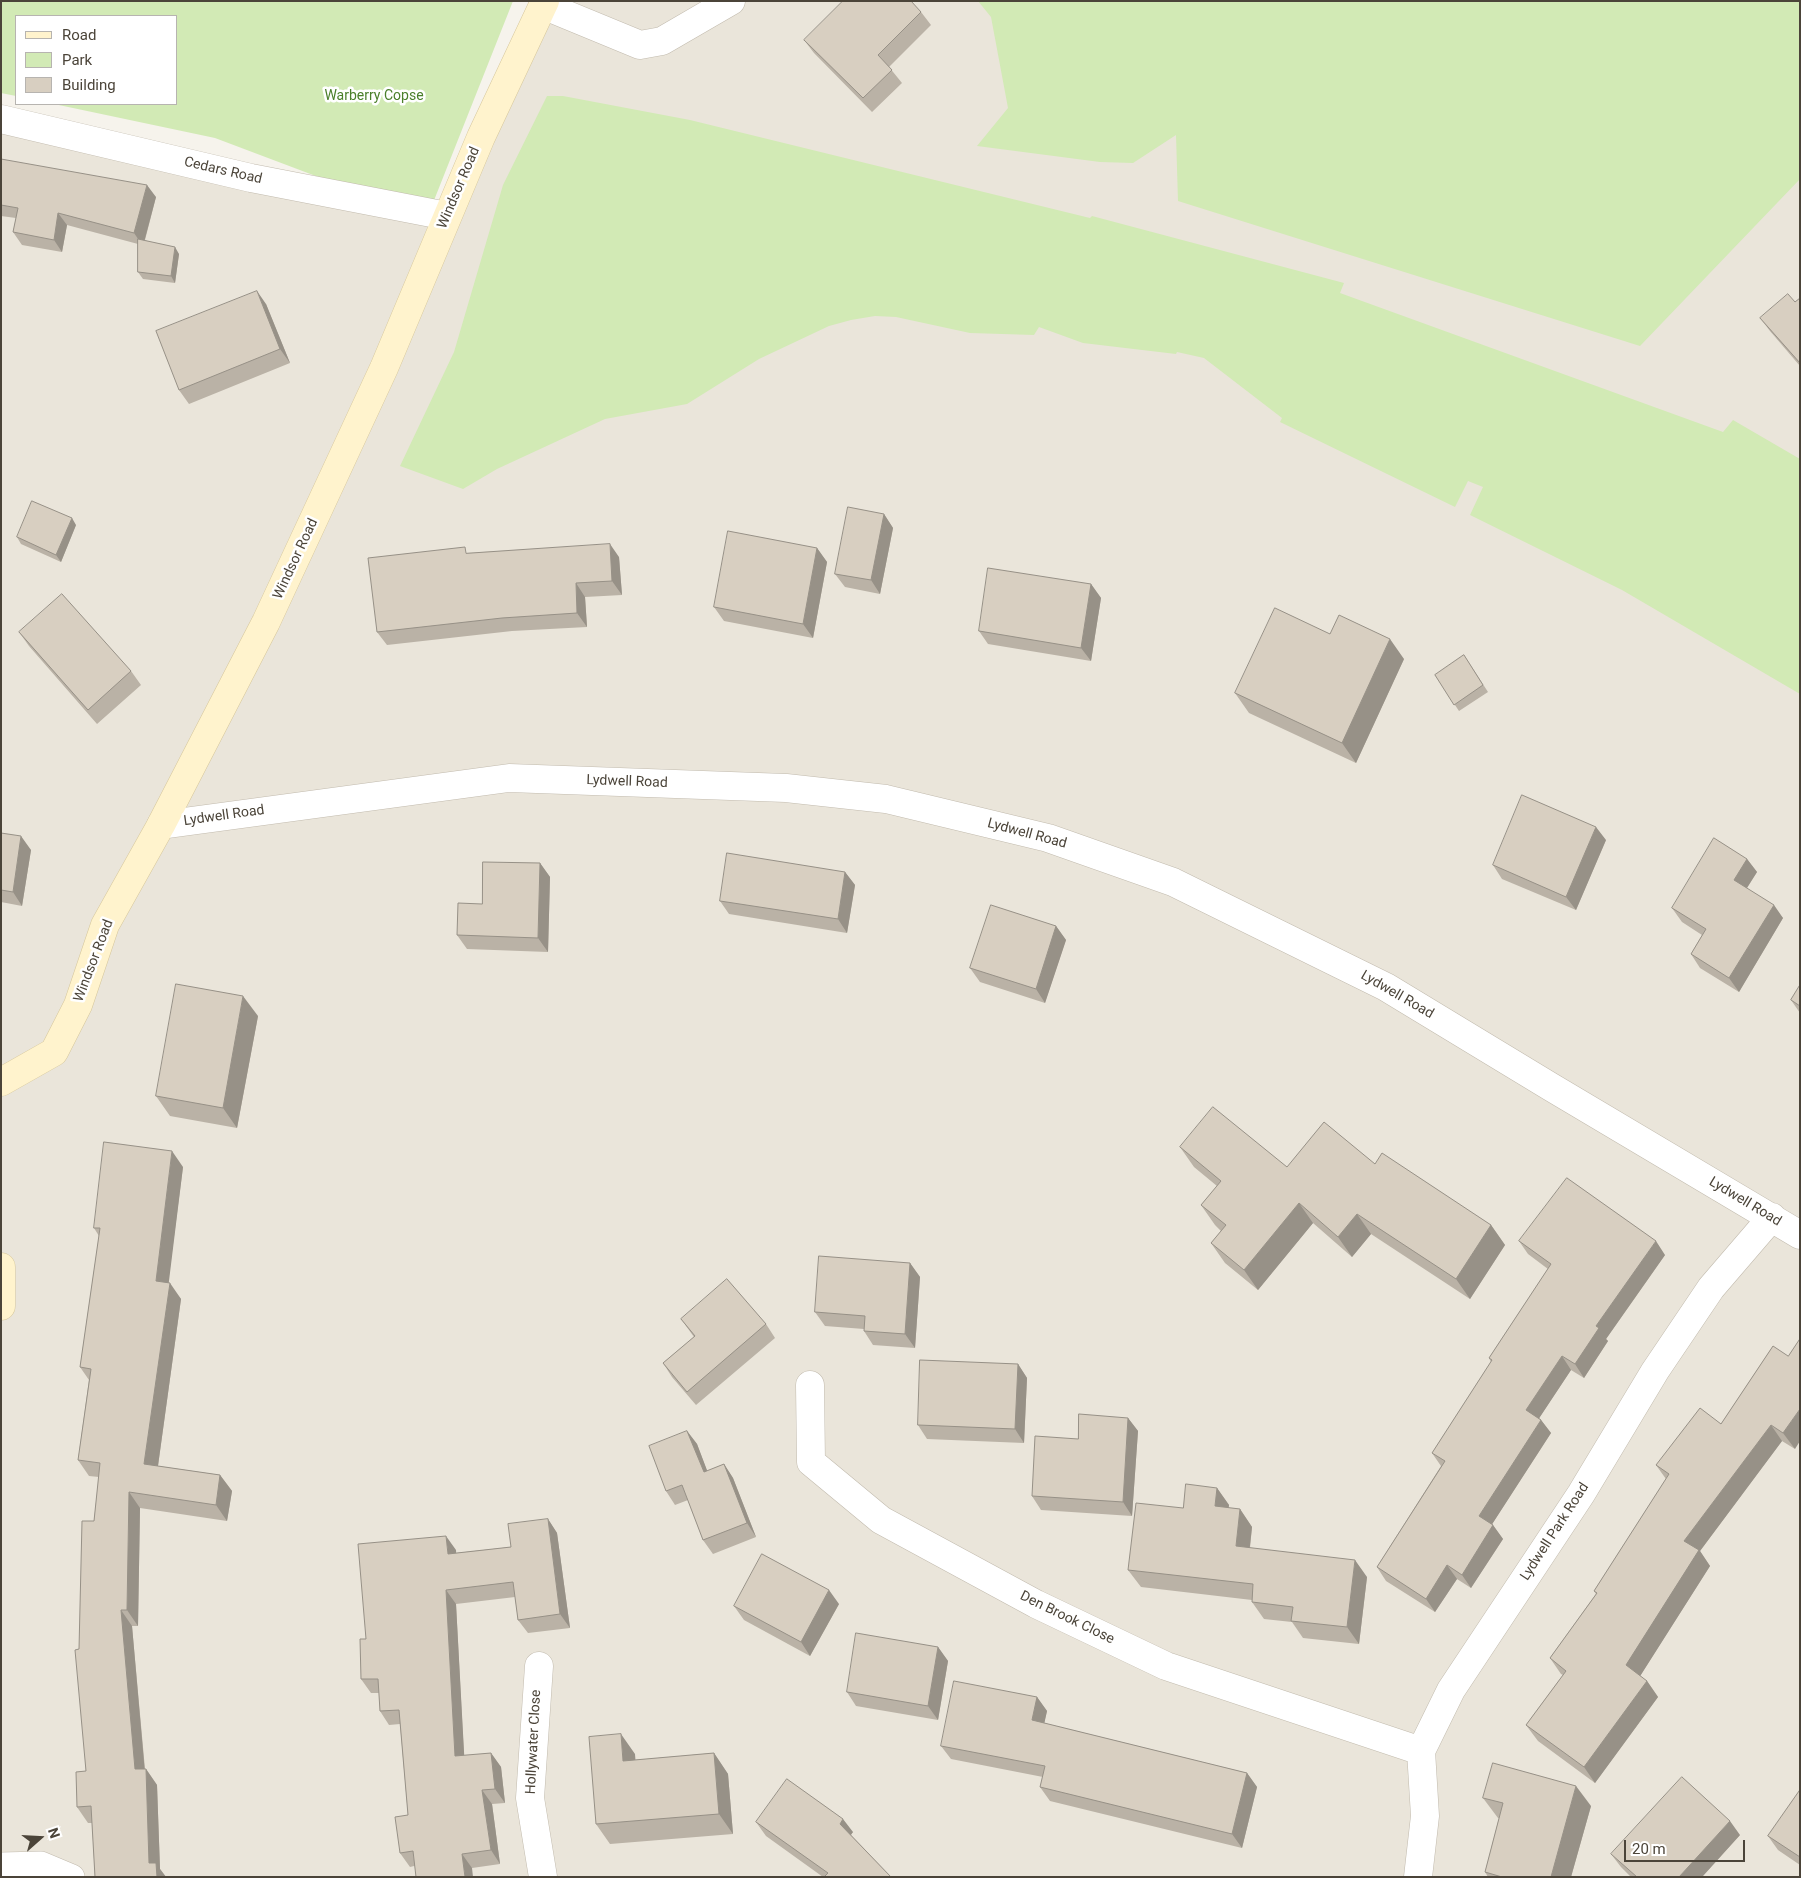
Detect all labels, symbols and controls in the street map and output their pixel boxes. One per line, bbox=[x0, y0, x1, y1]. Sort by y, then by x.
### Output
legend bbox=[15, 15, 178, 105]
text: Road bbox=[62, 26, 96, 44]
text: Park bbox=[62, 51, 92, 69]
text: Building bbox=[62, 76, 116, 94]
park label: Warberry Copse bbox=[324, 88, 424, 104]
street label: Windsor Road bbox=[434, 145, 484, 231]
street label: Cedars Road bbox=[182, 154, 264, 188]
street label: Windsor Road bbox=[270, 516, 322, 602]
street label: Lydwell Road bbox=[586, 772, 668, 792]
street label: Lydwell Road bbox=[183, 802, 265, 830]
street label: Lydwell Road bbox=[986, 815, 1068, 853]
street label: Windsor Road bbox=[71, 917, 117, 1005]
street label: Lydwell Road bbox=[1358, 967, 1436, 1023]
street label: Lydwell Road bbox=[1706, 1174, 1784, 1230]
street label: Lydwell Park Road bbox=[1517, 1480, 1593, 1584]
street label: Den Brook Close bbox=[1017, 1588, 1117, 1648]
street label: Hollywater Close bbox=[523, 1689, 545, 1795]
north arrow bbox=[15, 1813, 65, 1863]
text: N bbox=[45, 1826, 63, 1840]
scale bar bbox=[1626, 1830, 1747, 1862]
text: 20 m bbox=[1632, 1840, 1666, 1858]

